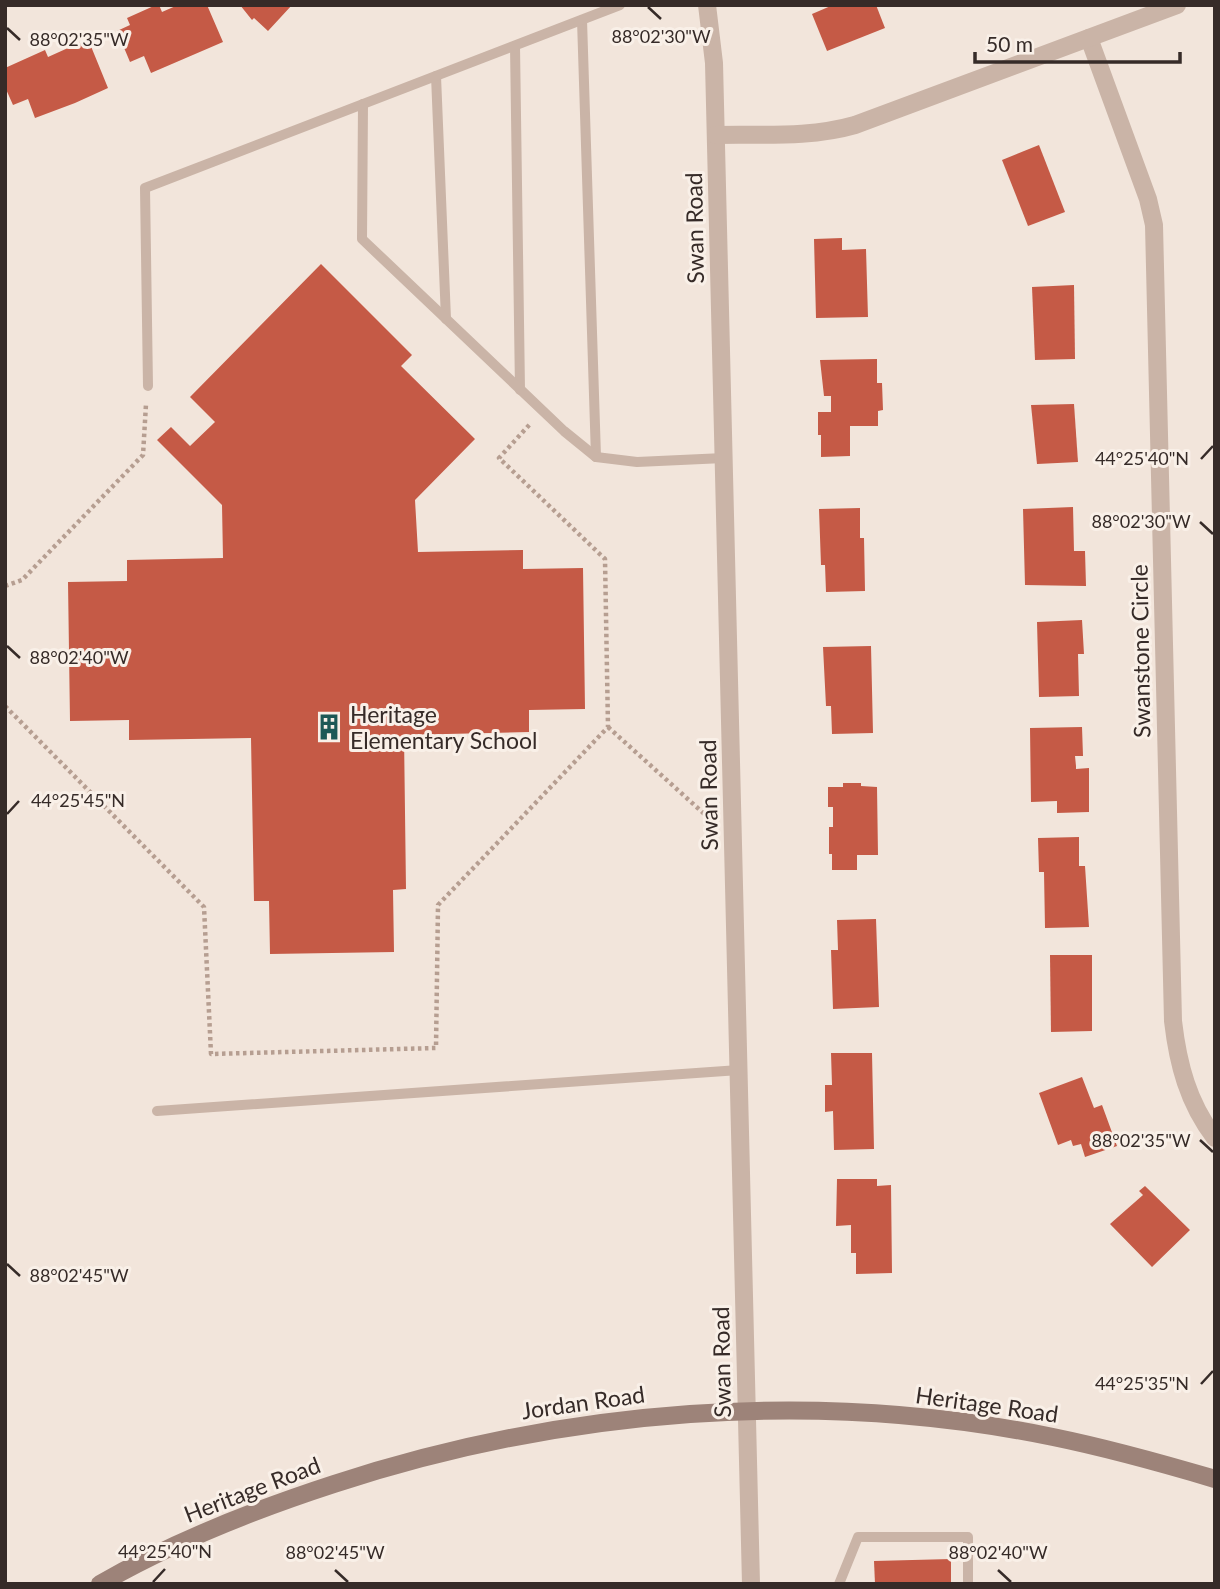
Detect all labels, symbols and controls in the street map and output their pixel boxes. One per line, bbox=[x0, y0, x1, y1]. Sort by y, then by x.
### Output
scale bar bbox=[975, 21, 1180, 65]
text: 88°02'30"W bbox=[611, 25, 711, 47]
text: 88°02'35"W bbox=[29, 28, 129, 50]
text: 50 m bbox=[986, 31, 1033, 56]
street label: Swan Road bbox=[679, 172, 709, 284]
text: 44°25'40"N bbox=[1095, 447, 1189, 469]
text: 88°02'30"W bbox=[1091, 510, 1191, 532]
street label: Swanstone Circle bbox=[1124, 564, 1156, 738]
text: 88°02'40"W bbox=[29, 646, 129, 668]
place label: Heritage Elementary School bbox=[350, 700, 537, 754]
building icon: Heritage Elementary School bbox=[314, 712, 344, 742]
street label: Swan Road bbox=[693, 739, 723, 851]
text: 44°25'45"N bbox=[31, 789, 125, 811]
text: 88°02'35"W bbox=[1091, 1129, 1191, 1151]
text: 88°02'45"W bbox=[29, 1264, 129, 1286]
street label: Swan Road bbox=[706, 1306, 736, 1418]
text: 44°25'35"N bbox=[1095, 1372, 1189, 1394]
street label: Jordan Road bbox=[519, 1379, 647, 1425]
street label: Heritage Road bbox=[914, 1380, 1060, 1428]
street label: Heritage Road bbox=[180, 1450, 324, 1528]
text: 44°25'40"N bbox=[118, 1540, 212, 1562]
text: 88°02'45"W bbox=[285, 1541, 385, 1563]
text: 88°02'40"W bbox=[948, 1541, 1048, 1563]

